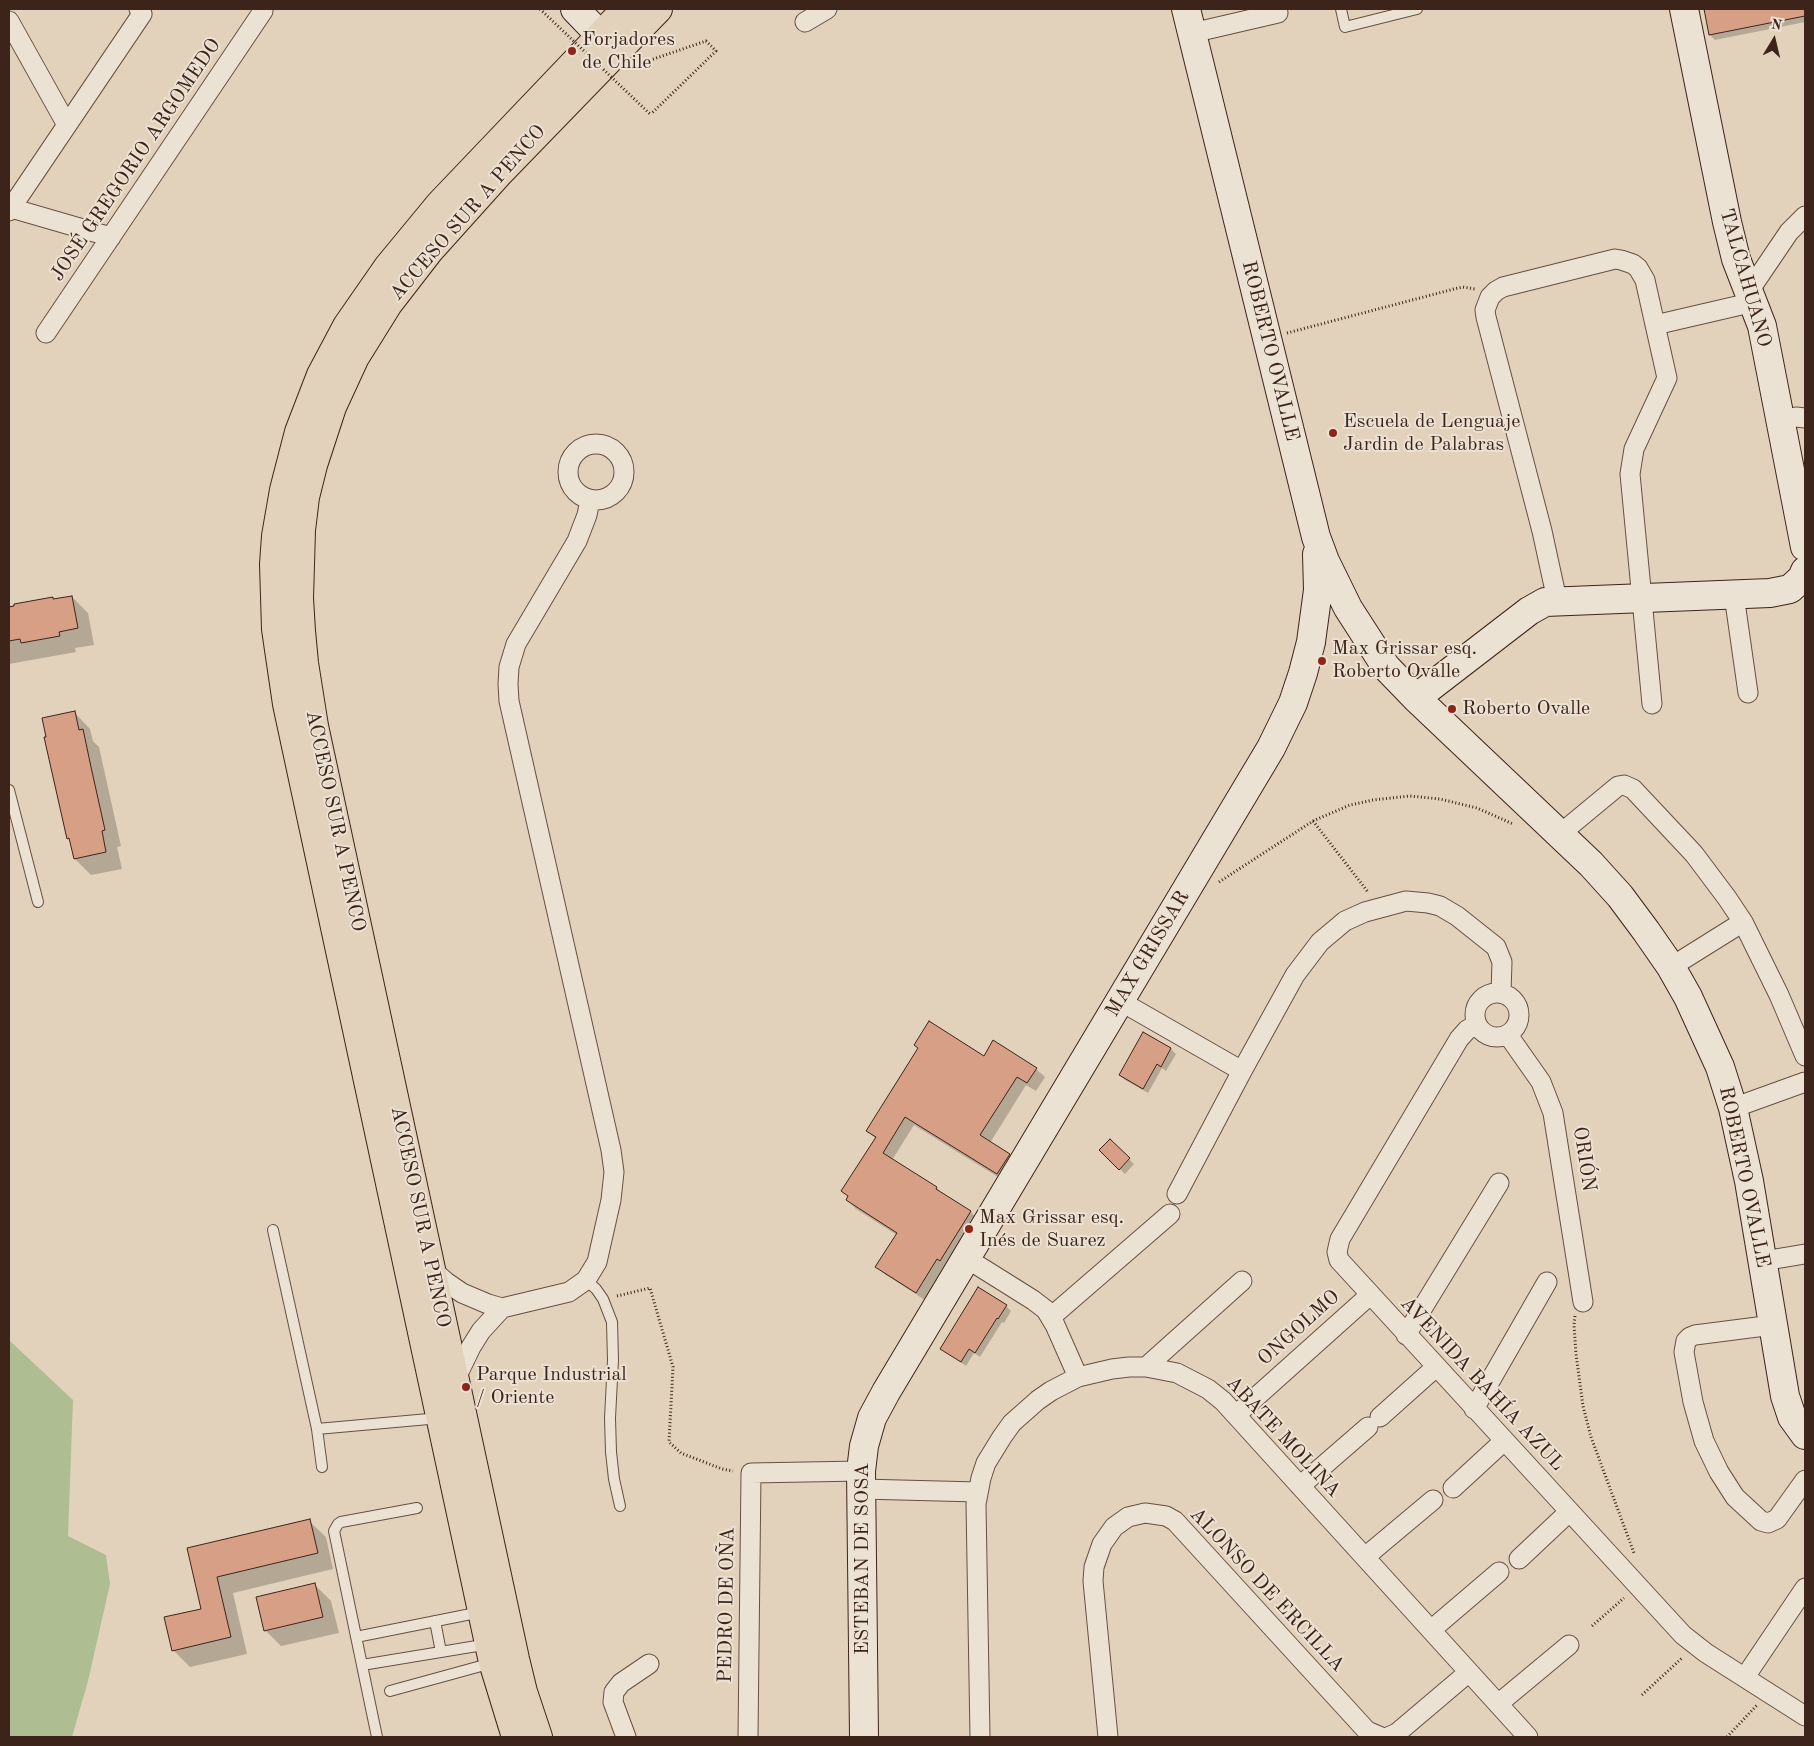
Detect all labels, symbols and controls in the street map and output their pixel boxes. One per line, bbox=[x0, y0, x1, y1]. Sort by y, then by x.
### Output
north arrow bbox=[1749, 15, 1799, 65]
text: N bbox=[1770, 17, 1783, 33]
place label: Forjadores de Chile bbox=[582, 28, 675, 75]
street label: JOSÉ GREGORIO ARGOMEDO bbox=[46, 34, 226, 286]
marker: Forjadores de Chile bbox=[566, 45, 578, 57]
street label: ACCESO SUR A PENCO bbox=[385, 120, 551, 306]
street label: TALCAHUANO bbox=[1714, 206, 1776, 350]
street label: ROBERTO OVALLE bbox=[1236, 258, 1304, 444]
place label: Escuela de Lenguaje Jardin de Palabras bbox=[1343, 410, 1521, 457]
marker: Escuela de Lenguaje Jardin de Palabras bbox=[1327, 427, 1339, 439]
place label: Max Grissar esq. Roberto Ovalle bbox=[1332, 637, 1477, 684]
marker: Max Grissar esq. Roberto Ovalle bbox=[1316, 655, 1328, 667]
place label: Roberto Ovalle bbox=[1462, 697, 1590, 721]
marker: Roberto Ovalle bbox=[1446, 703, 1458, 715]
street label: ACCESO SUR A PENCO bbox=[300, 708, 370, 934]
street label: MAX GRISSAR bbox=[1101, 886, 1195, 1022]
street label: ROBERTO OVALLE bbox=[1713, 1084, 1775, 1270]
street label: ACCESO SUR A PENCO bbox=[385, 1104, 455, 1330]
street label: ORIÓN bbox=[1567, 1125, 1601, 1193]
place label: Max Grissar esq. Inés de Suarez bbox=[979, 1206, 1124, 1253]
marker: Max Grissar esq. Inés de Suarez bbox=[963, 1223, 975, 1235]
street label: ONGOLMO bbox=[1253, 1285, 1345, 1371]
street label: AVENIDA BAHÍA AZUL bbox=[1395, 1292, 1569, 1476]
place label: Parque Industrial / Oriente bbox=[476, 1363, 627, 1410]
street label: ABATE MOLINA bbox=[1220, 1371, 1346, 1503]
marker: Parque Industrial / Oriente bbox=[460, 1381, 472, 1393]
street label: ESTEBAN DE SOSA bbox=[851, 1463, 875, 1655]
street label: ALONSO DE ERCILLA bbox=[1184, 1503, 1350, 1677]
street label: PEDRO DE OÑA bbox=[714, 1527, 740, 1683]

